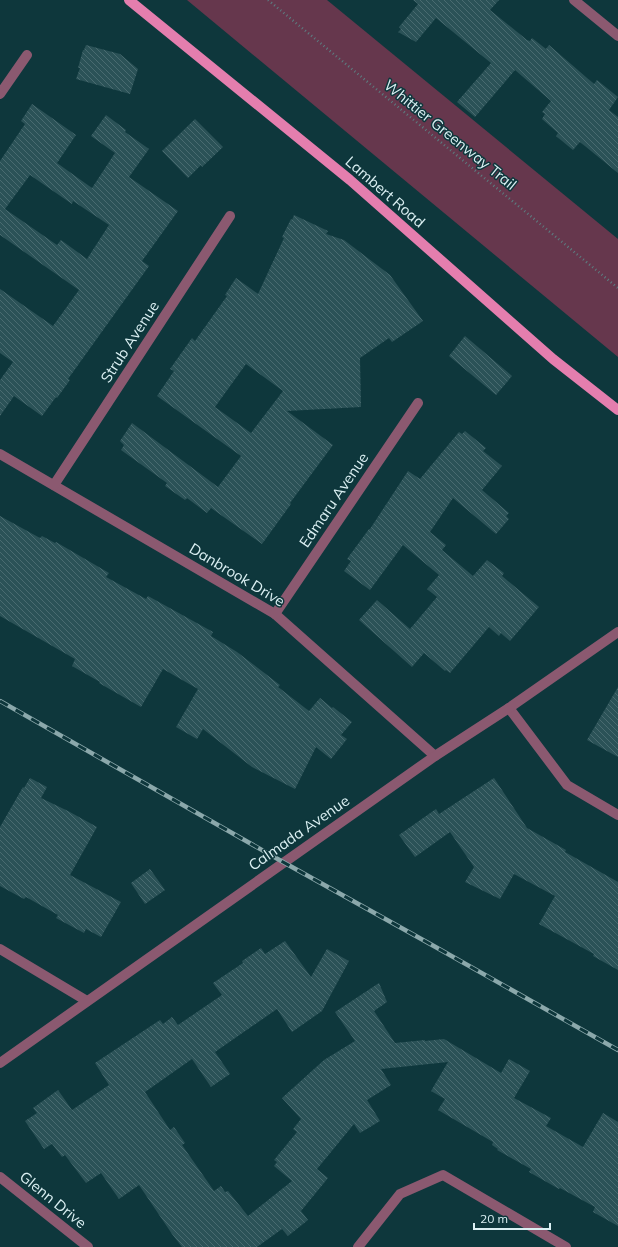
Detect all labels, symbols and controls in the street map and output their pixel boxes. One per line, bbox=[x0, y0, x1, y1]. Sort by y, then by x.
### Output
street label: Whittier Greenway Trail bbox=[380, 75, 520, 194]
street label: Lambert Road bbox=[342, 152, 429, 231]
street label: Strub Avenue bbox=[96, 297, 163, 386]
street label: Edmaru Avenue bbox=[295, 449, 372, 551]
street label: Danbrook Drive bbox=[186, 539, 289, 611]
street label: Calmada Avenue bbox=[245, 791, 353, 874]
street label: Glenn Drive bbox=[16, 1167, 91, 1232]
scale bar bbox=[474, 1205, 550, 1231]
text: 20 m bbox=[480, 1211, 508, 1226]

